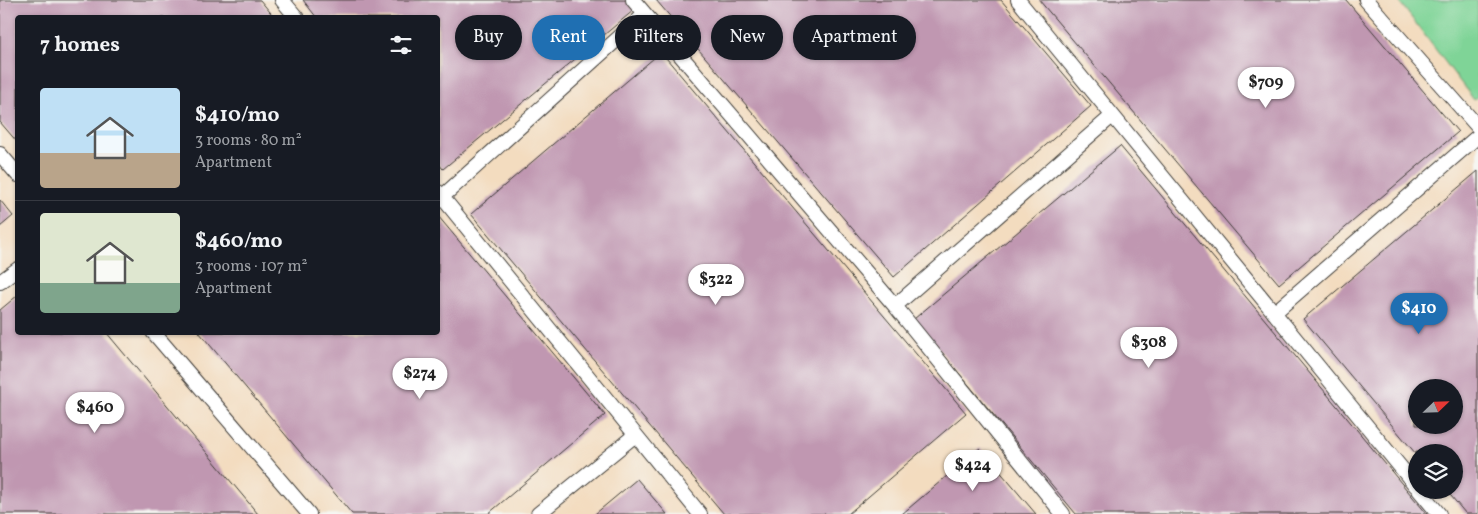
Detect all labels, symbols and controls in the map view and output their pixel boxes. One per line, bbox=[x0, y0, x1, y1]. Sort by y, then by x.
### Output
chip: Buy bbox=[455, 15, 522, 60]
chip: Rent bbox=[532, 15, 605, 60]
chip: Filters bbox=[615, 15, 701, 60]
chip: New bbox=[711, 15, 783, 60]
chip: Apartment bbox=[793, 15, 916, 60]
text: 7 homes bbox=[40, 31, 120, 60]
icon: filters bbox=[387, 31, 415, 59]
pin: $709 bbox=[1236, 66, 1296, 109]
text: $709 bbox=[1249, 72, 1283, 94]
text: $410/mo bbox=[195, 101, 280, 130]
icon: home bbox=[80, 108, 140, 168]
text: 3 rooms · 80 m² bbox=[195, 130, 302, 152]
text: Apartment bbox=[195, 152, 272, 174]
text: $460/mo bbox=[195, 227, 283, 256]
icon: home bbox=[80, 233, 140, 293]
text: 3 rooms · 107 m² bbox=[195, 256, 308, 278]
pin: $322 bbox=[686, 264, 746, 306]
text: $322 bbox=[699, 269, 733, 291]
text: Apartment bbox=[195, 278, 272, 300]
pin: $410 bbox=[1389, 292, 1449, 335]
text: $410 bbox=[1402, 298, 1436, 320]
pin: $308 bbox=[1119, 326, 1179, 369]
text: $308 bbox=[1131, 332, 1167, 354]
pin: $274 bbox=[390, 358, 450, 400]
text: $274 bbox=[403, 363, 437, 385]
north arrow bbox=[1408, 379, 1462, 434]
map controls bbox=[1408, 379, 1463, 499]
pin: $460 bbox=[65, 392, 125, 434]
text: $460 bbox=[76, 397, 114, 419]
button: layers bbox=[1408, 444, 1463, 499]
pin: $424 bbox=[943, 450, 1003, 492]
text: $424 bbox=[955, 455, 991, 477]

